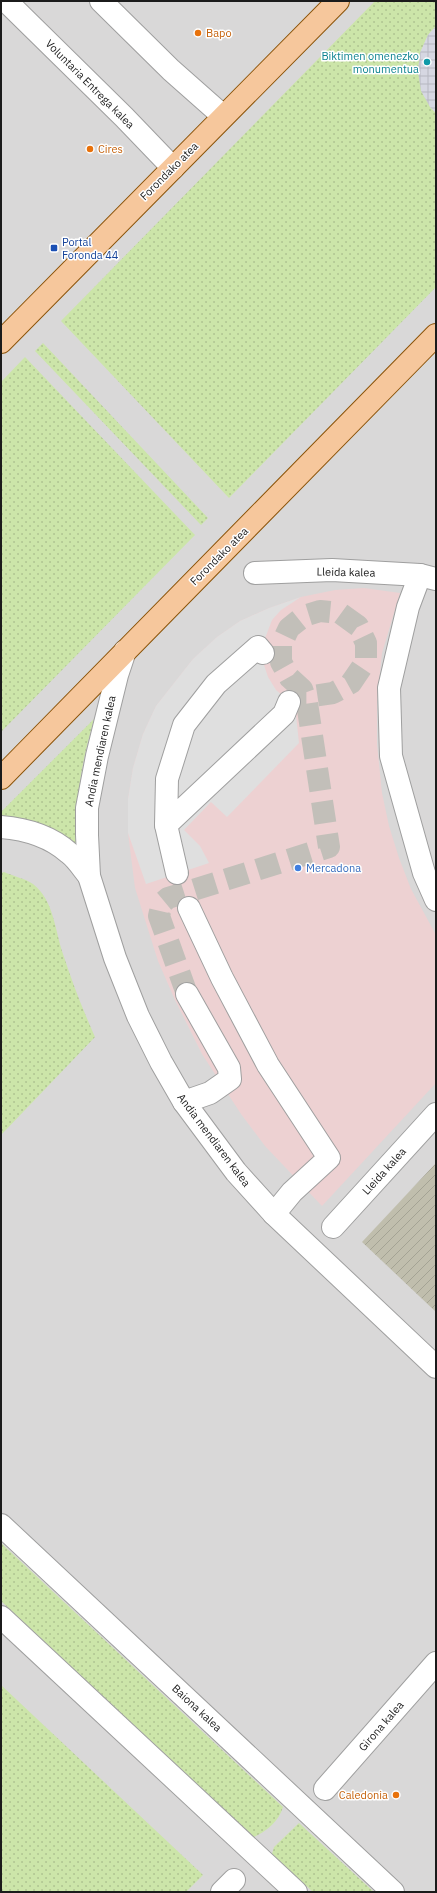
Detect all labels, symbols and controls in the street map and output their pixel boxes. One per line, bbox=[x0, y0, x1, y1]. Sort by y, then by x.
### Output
place label: Bapo bbox=[206, 26, 232, 40]
marker: Bapo bbox=[193, 28, 203, 38]
street label: Voluntaria Entrega kalea bbox=[43, 37, 138, 132]
place label: Biktimen omenezko monumentua bbox=[321, 49, 419, 76]
marker: Biktimen omenezko monumentua bbox=[422, 57, 432, 67]
street label: Forondako atea bbox=[137, 139, 201, 203]
place label: Cires bbox=[98, 142, 123, 156]
marker: Cires bbox=[85, 144, 95, 154]
place label: Portal Foronda 44 bbox=[62, 235, 119, 262]
marker: Portal Foronda 44 bbox=[49, 243, 59, 253]
street label: Forondako atea bbox=[187, 524, 251, 588]
street label: Lleida kalea bbox=[317, 564, 376, 580]
street label: Andia mendiaren kalea bbox=[81, 694, 119, 808]
place label: Mercadona bbox=[306, 861, 361, 875]
marker: Mercadona bbox=[293, 863, 303, 873]
street label: Andia mendiaren kalea bbox=[174, 1091, 254, 1190]
street label: Lleida kalea bbox=[359, 1144, 409, 1197]
street label: Baiona kalea bbox=[169, 1681, 225, 1735]
street label: Girona kalea bbox=[355, 1698, 407, 1754]
place label: Caledonia bbox=[339, 1788, 388, 1802]
marker: Caledonia bbox=[391, 1790, 401, 1800]

